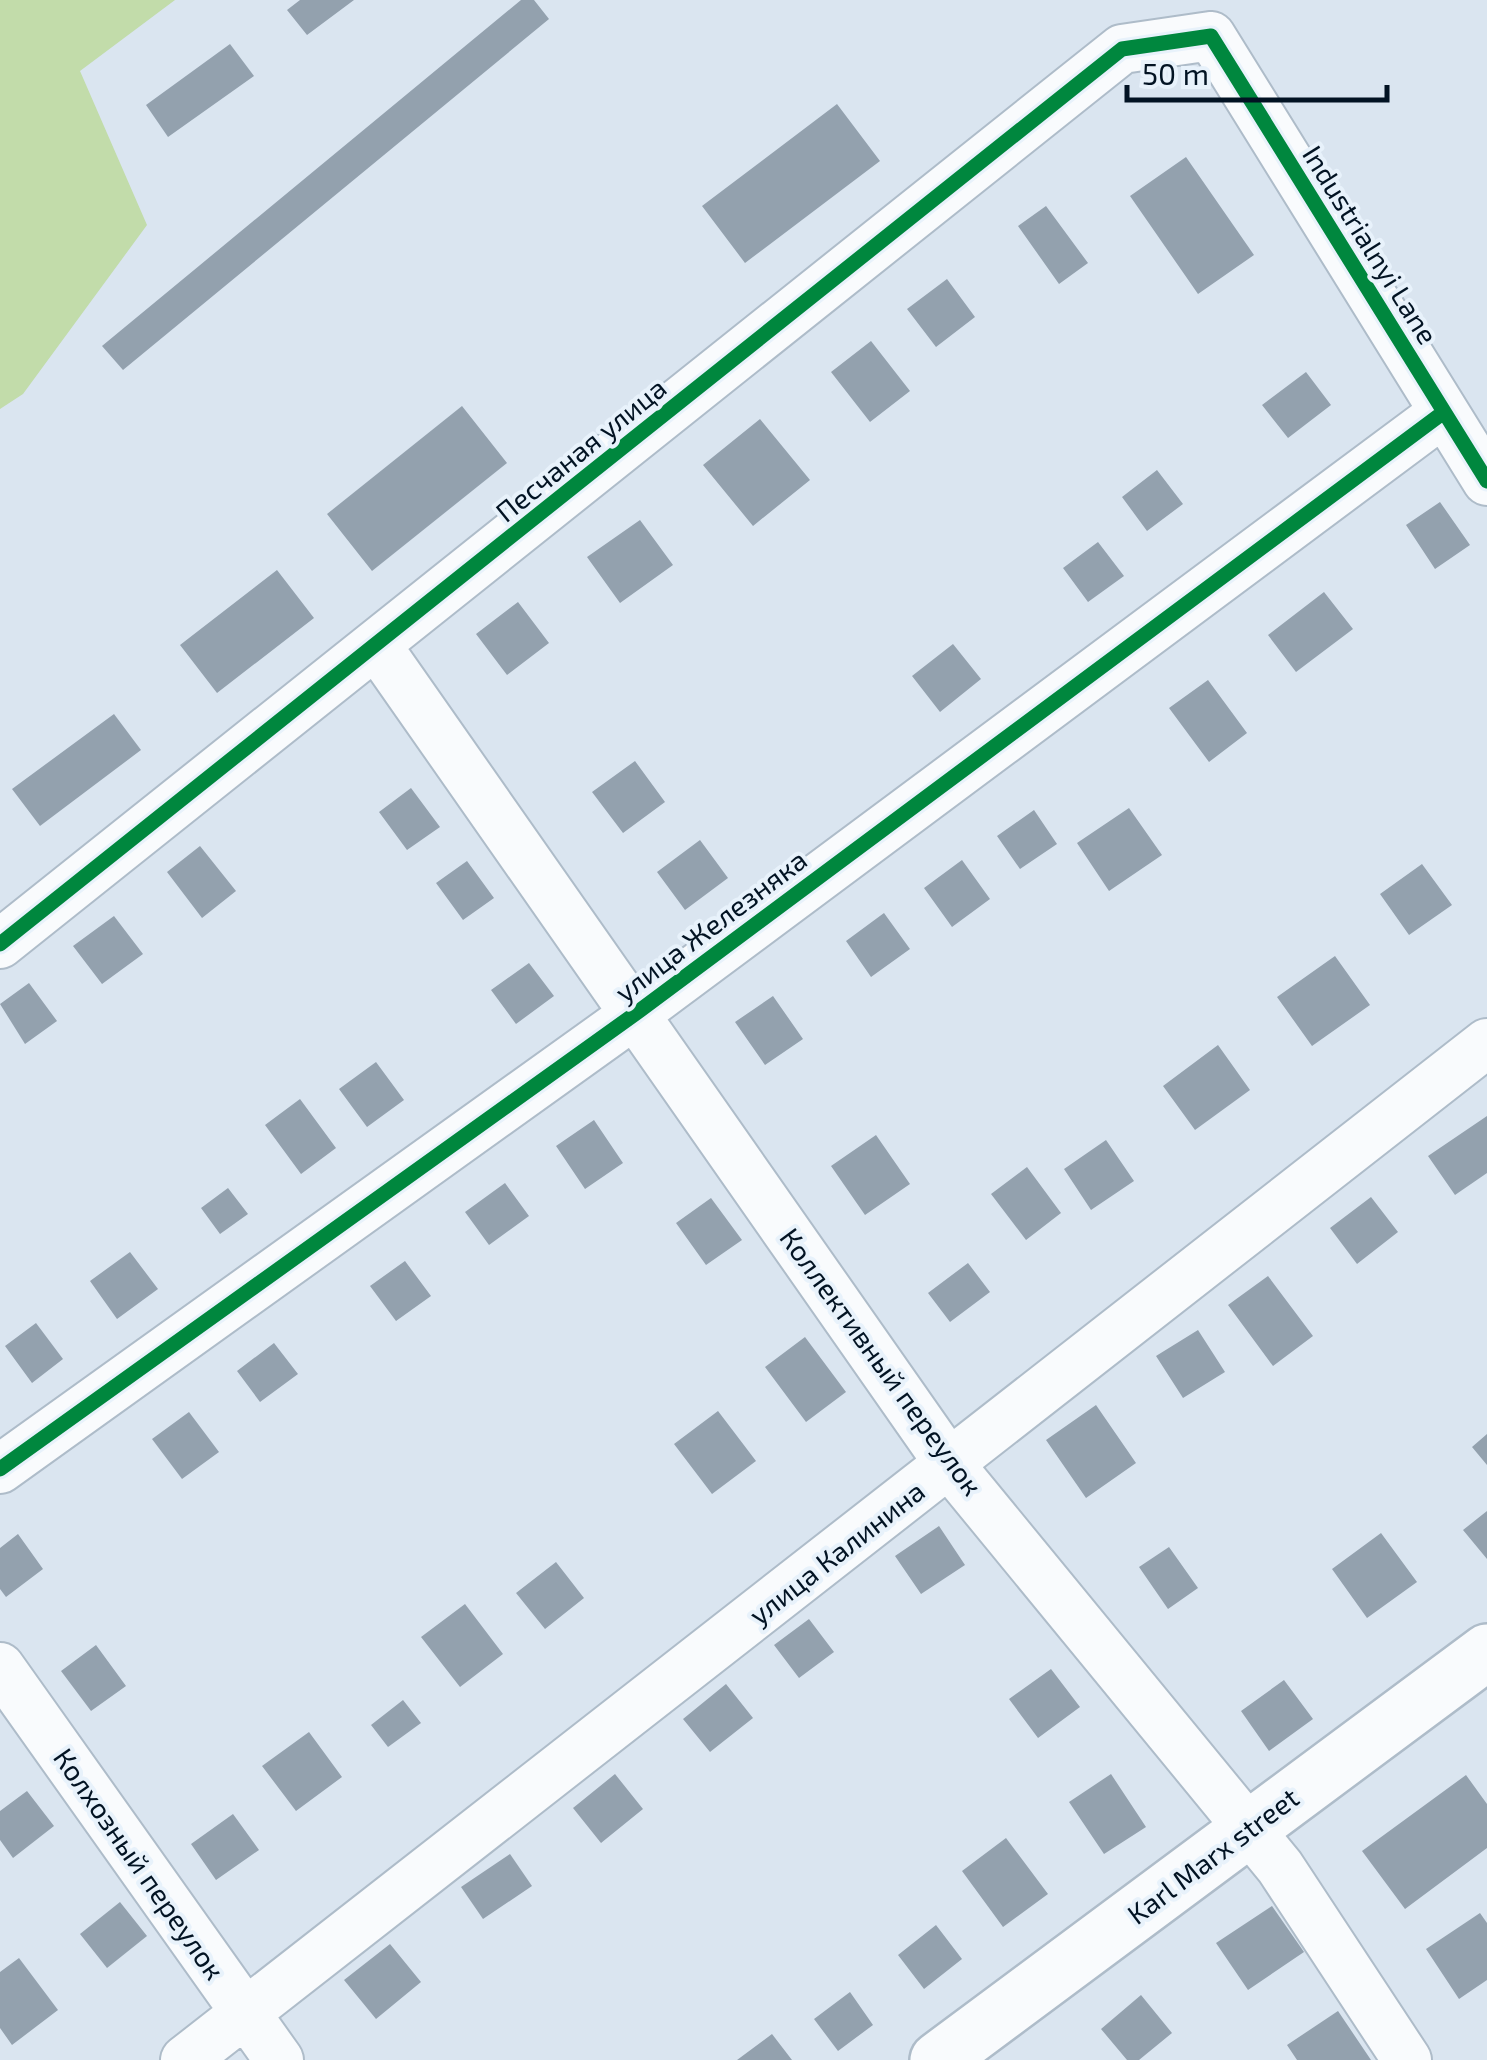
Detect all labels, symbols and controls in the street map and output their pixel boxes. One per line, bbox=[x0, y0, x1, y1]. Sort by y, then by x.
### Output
scale bar bbox=[1127, 40, 1387, 102]
text: 50 m bbox=[1142, 55, 1209, 91]
street label: Industrialnyi Lane bbox=[1296, 139, 1446, 350]
street label: Песчаная улица bbox=[488, 370, 672, 528]
street label: улица Железняка bbox=[608, 842, 813, 1008]
street label: Коллективный переулок bbox=[773, 1221, 990, 1502]
street label: улица Калинина bbox=[742, 1473, 931, 1631]
street label: Колхозный переулок bbox=[47, 1741, 233, 1986]
street label: Karl Marx street bbox=[1120, 1780, 1305, 1931]

